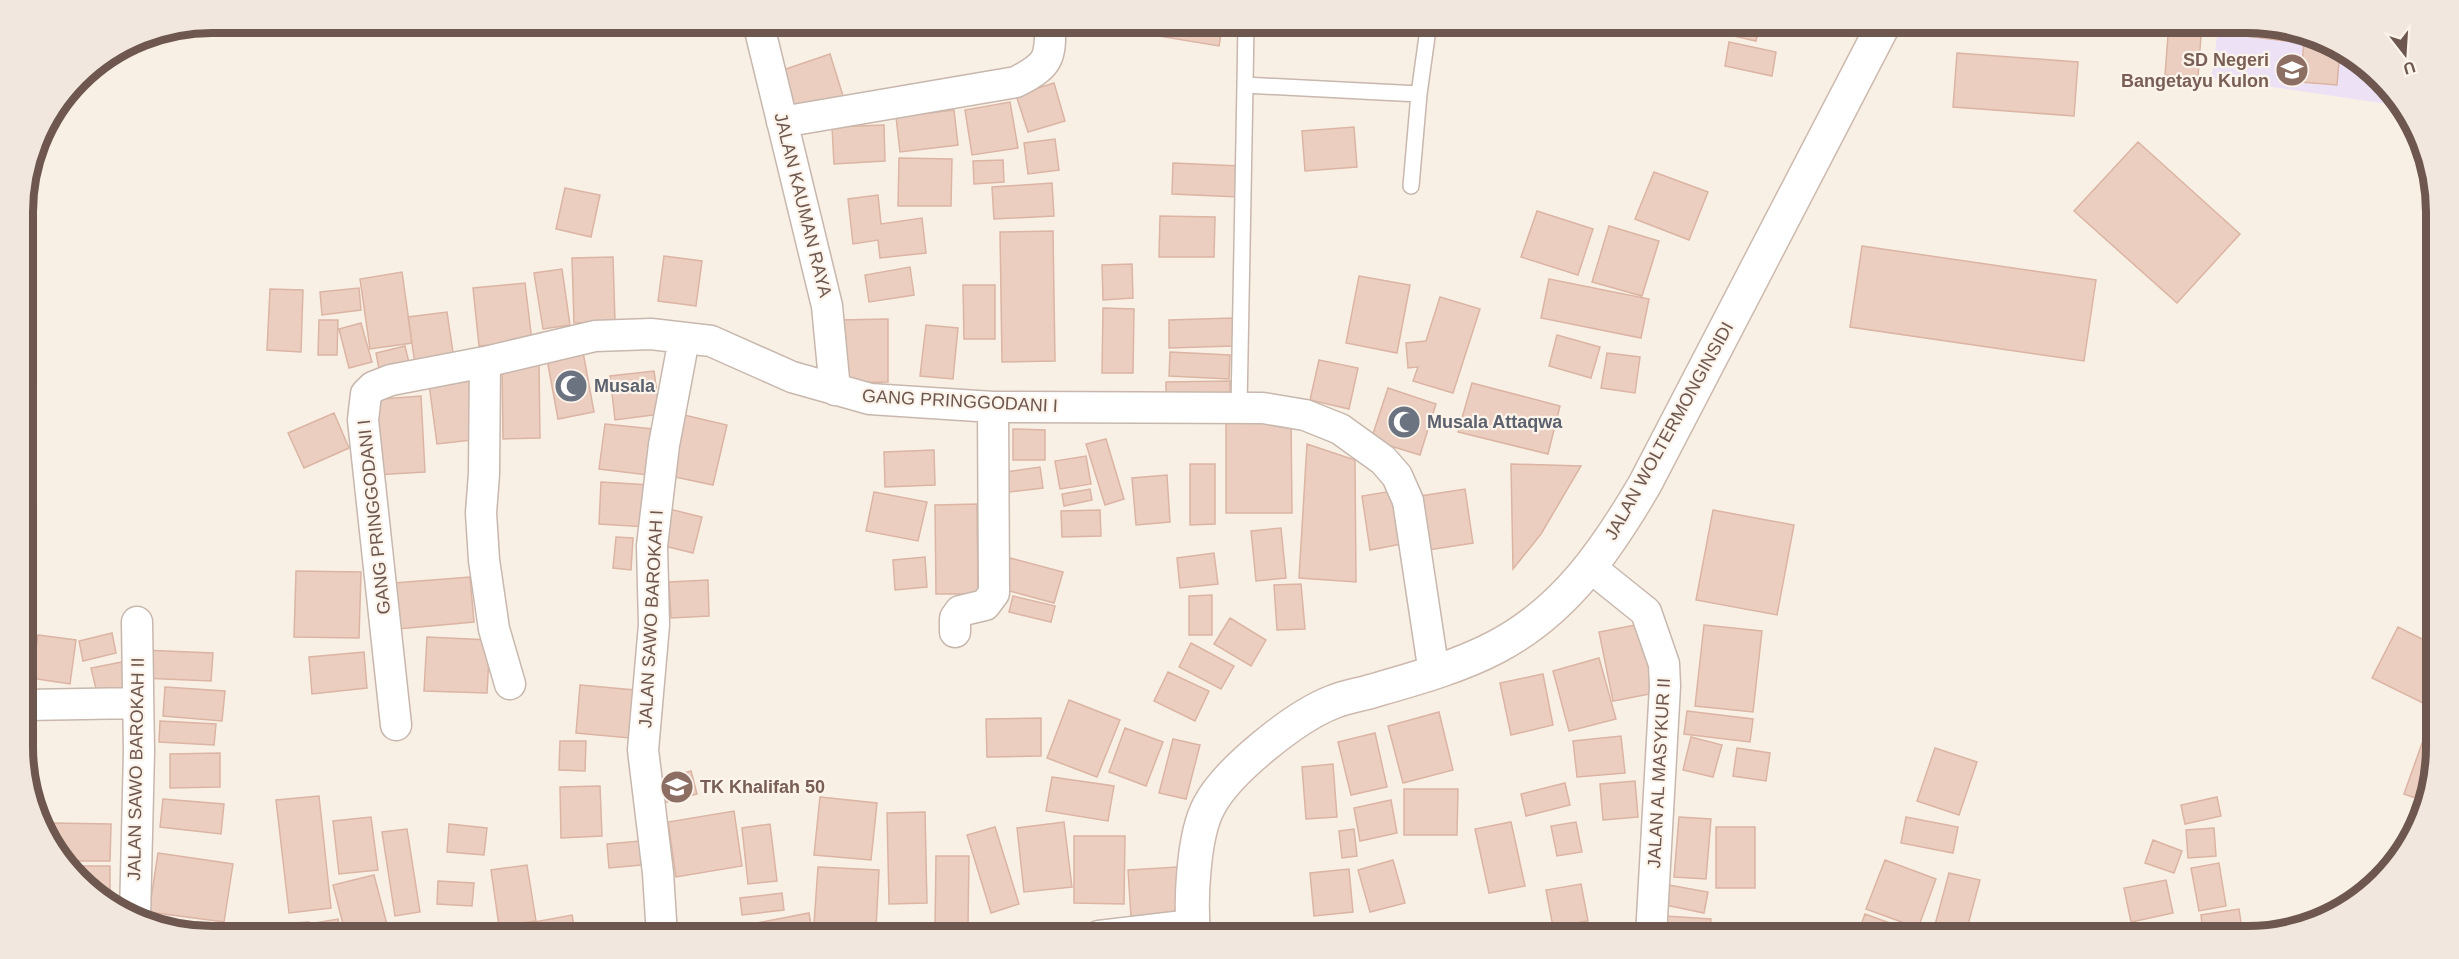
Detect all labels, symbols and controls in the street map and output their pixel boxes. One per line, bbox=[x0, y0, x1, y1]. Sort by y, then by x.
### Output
north arrow bbox=[2375, 24, 2435, 84]
place label: SD Negeri Bangetayu Kulon bbox=[2121, 50, 2269, 91]
school or university icon: SD Negeri Bangetayu Kulon bbox=[2274, 52, 2310, 88]
text: U bbox=[2401, 58, 2417, 78]
street label: JALAN KAUMAN RAYA bbox=[770, 111, 836, 299]
street label: JALAN WOLTERMONGINSIDI bbox=[1601, 319, 1737, 543]
mosque icon: Musala bbox=[553, 368, 589, 404]
place label: Musala bbox=[594, 376, 656, 396]
street label: GANG PRINGGODANI I bbox=[862, 386, 1058, 416]
mosque icon: Musala Attaqwa bbox=[1386, 404, 1422, 440]
place label: Musala Attaqwa bbox=[1427, 412, 1563, 432]
street label: GANG PRINGGODANI I bbox=[354, 418, 394, 616]
street label: JALAN SAWO BAROKAH I bbox=[635, 509, 667, 729]
street label: JALAN SAWO BAROKAH II bbox=[124, 657, 148, 881]
street label: JALAN AL MASYKUR II bbox=[1644, 677, 1674, 869]
school or university icon: TK Khalifah 50 bbox=[659, 769, 695, 805]
place label: TK Khalifah 50 bbox=[700, 777, 825, 797]

